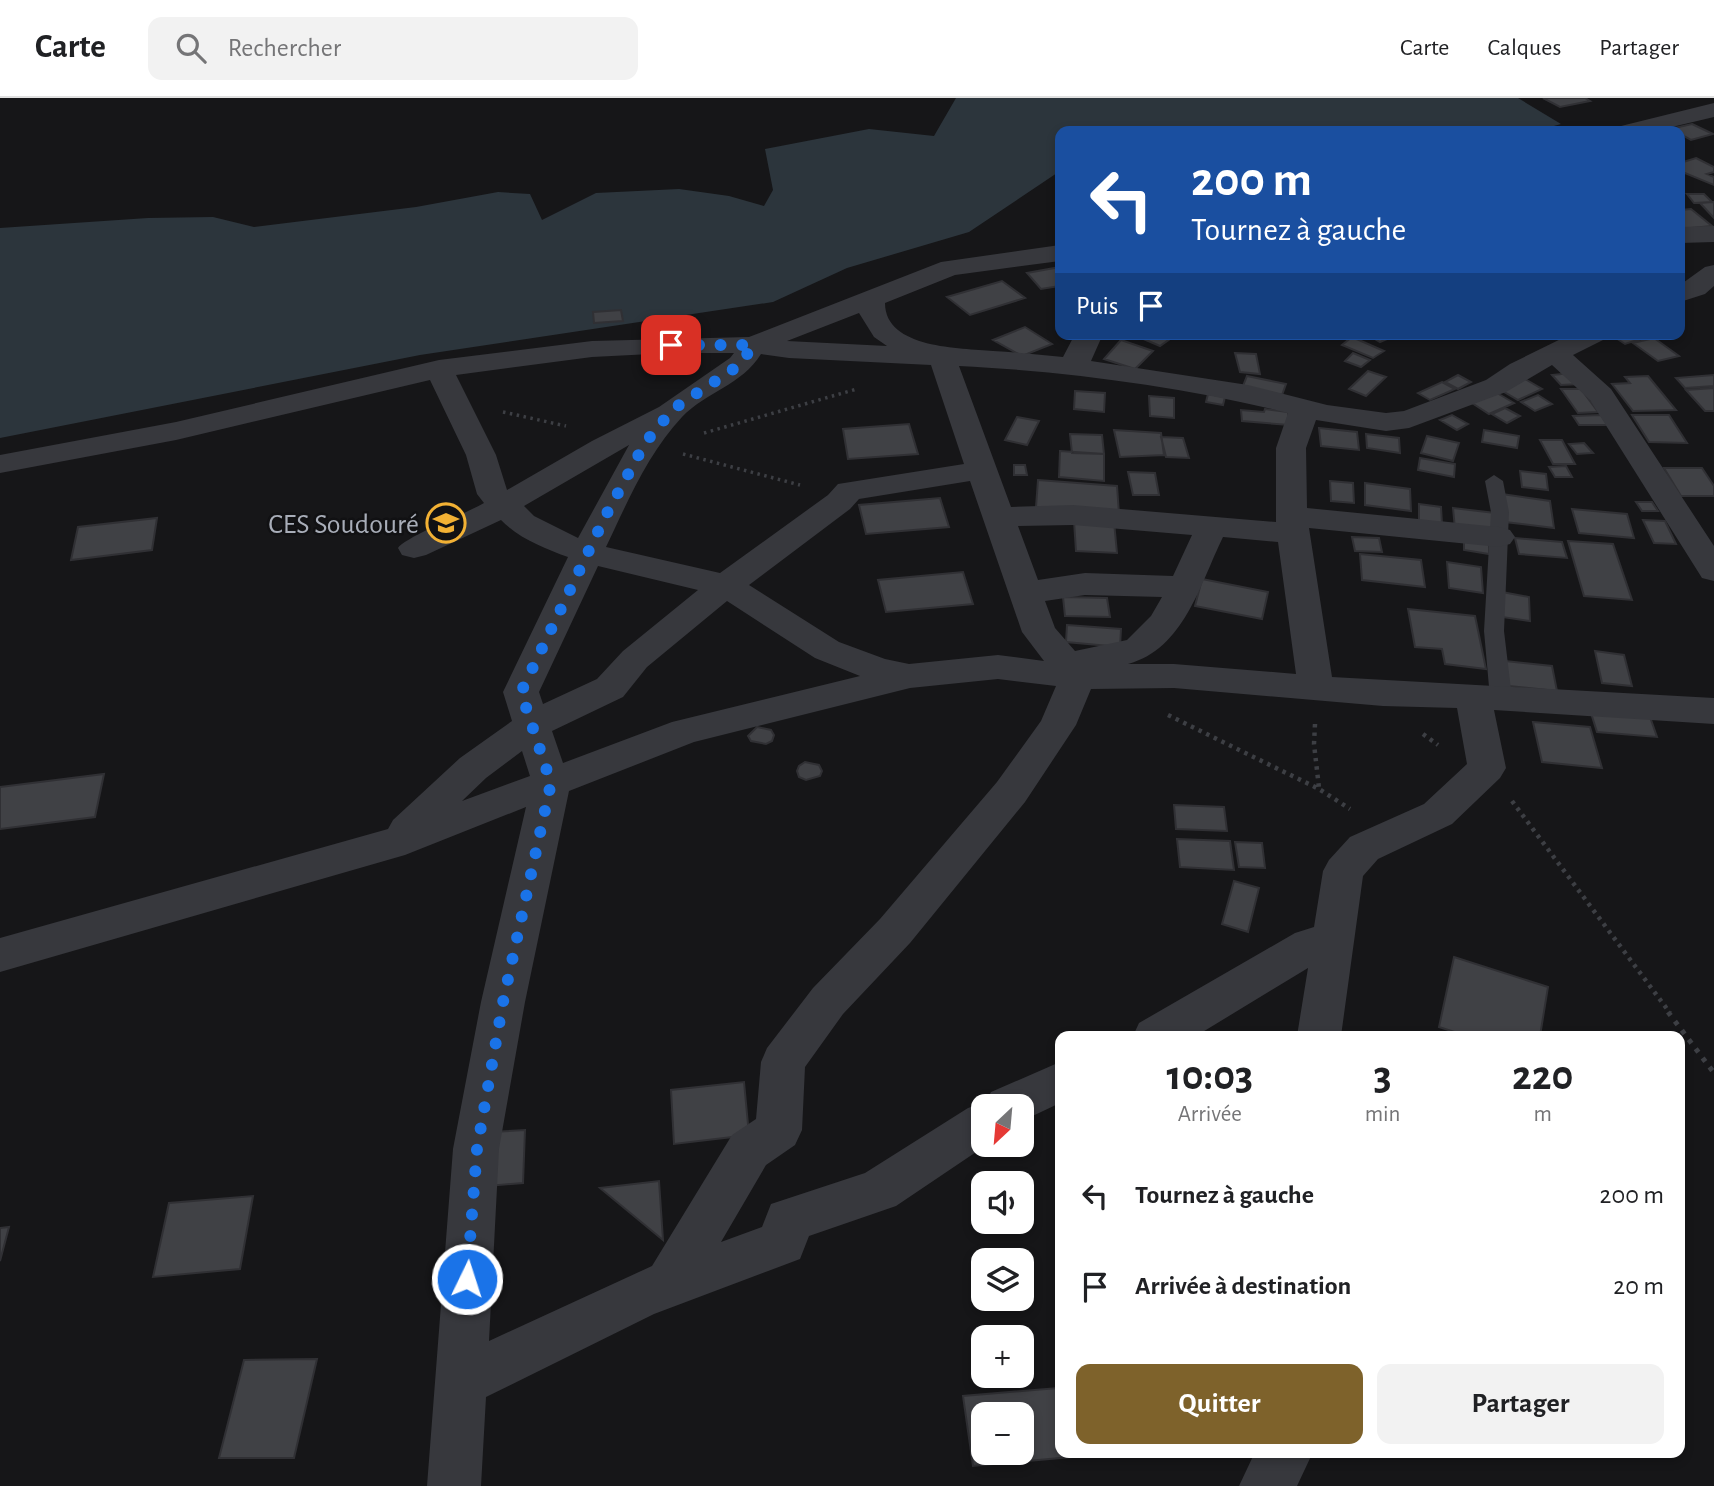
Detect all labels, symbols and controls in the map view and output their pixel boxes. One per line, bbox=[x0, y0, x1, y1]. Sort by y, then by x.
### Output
search box bbox=[148, 17, 638, 80]
icon: search bbox=[172, 29, 210, 67]
text: Carte bbox=[35, 31, 106, 64]
text: Rechercher bbox=[228, 35, 341, 61]
text: Carte bbox=[1400, 36, 1449, 60]
text: Calques bbox=[1487, 36, 1561, 60]
text: Partager bbox=[1599, 36, 1679, 60]
icon: left bbox=[1076, 154, 1167, 245]
text: 200 m bbox=[1191, 156, 1312, 205]
text: Tournez à gauche bbox=[1191, 214, 1406, 246]
icon: arrive bbox=[1132, 287, 1170, 325]
text: Puis bbox=[1076, 293, 1118, 319]
pin bbox=[641, 315, 701, 375]
icon: arrive bbox=[652, 326, 690, 364]
school or university icon: CES Soudouré bbox=[425, 502, 467, 544]
place label: CES Soudouré bbox=[268, 511, 419, 539]
text: 10:03 bbox=[1167, 1055, 1253, 1097]
text: 3 bbox=[1374, 1055, 1392, 1097]
text: 220 bbox=[1512, 1055, 1573, 1097]
north arrow bbox=[971, 1094, 1034, 1157]
map controls bbox=[971, 1094, 1034, 1465]
text: Arrivée bbox=[1178, 1103, 1242, 1126]
text: min bbox=[1365, 1103, 1400, 1126]
text: m bbox=[1534, 1103, 1552, 1126]
button: sound bbox=[971, 1171, 1034, 1234]
icon: left bbox=[1076, 1177, 1114, 1215]
text: Tournez à gauche bbox=[1135, 1182, 1314, 1208]
text: 200 m bbox=[1600, 1182, 1664, 1208]
position arrow bbox=[430, 1242, 504, 1316]
button: layers bbox=[971, 1248, 1034, 1311]
icon: arrive bbox=[1076, 1268, 1114, 1306]
text: Arrivée à destination bbox=[1135, 1273, 1351, 1299]
text: 20 m bbox=[1613, 1273, 1664, 1299]
button: + bbox=[971, 1325, 1034, 1388]
button: Quitter bbox=[1076, 1364, 1363, 1444]
button: Partager bbox=[1377, 1364, 1664, 1444]
button: − bbox=[971, 1402, 1034, 1465]

